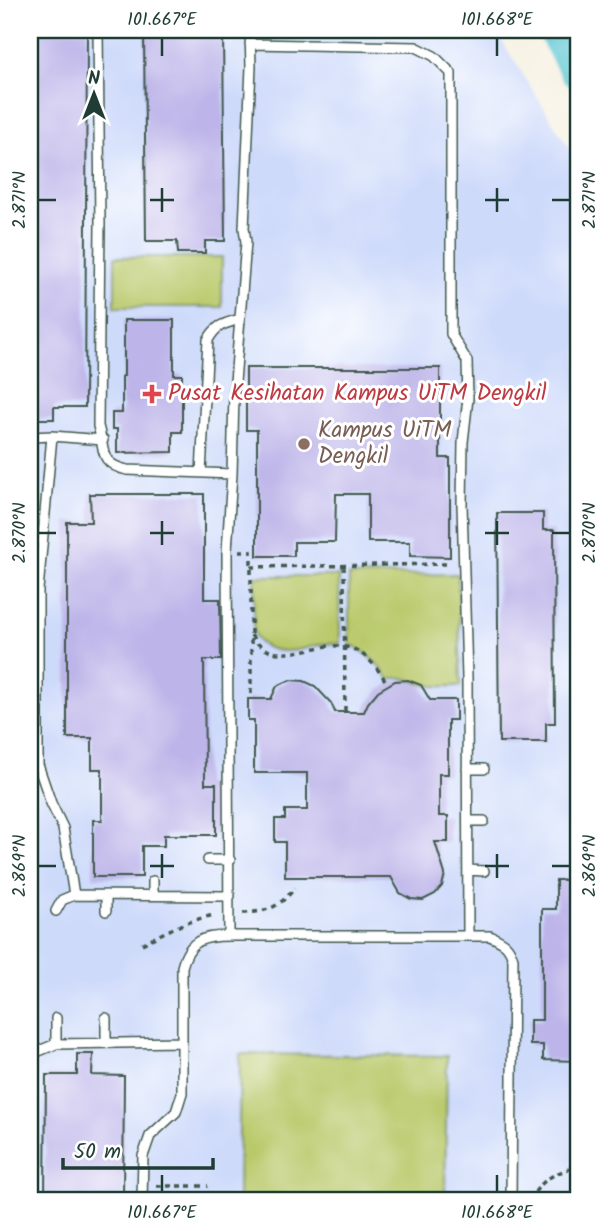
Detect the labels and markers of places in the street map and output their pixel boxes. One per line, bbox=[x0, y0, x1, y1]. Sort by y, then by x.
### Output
place label: Pusat Kesihatan Kampus UiTM Dengkil bbox=[168, 376, 547, 412]
marker: Pusat Kesihatan Kampus UiTM Dengkil bbox=[142, 384, 162, 404]
place label: Kampus UiTM Dengkil bbox=[318, 413, 452, 475]
marker: Kampus UiTM Dengkil bbox=[296, 436, 312, 452]

